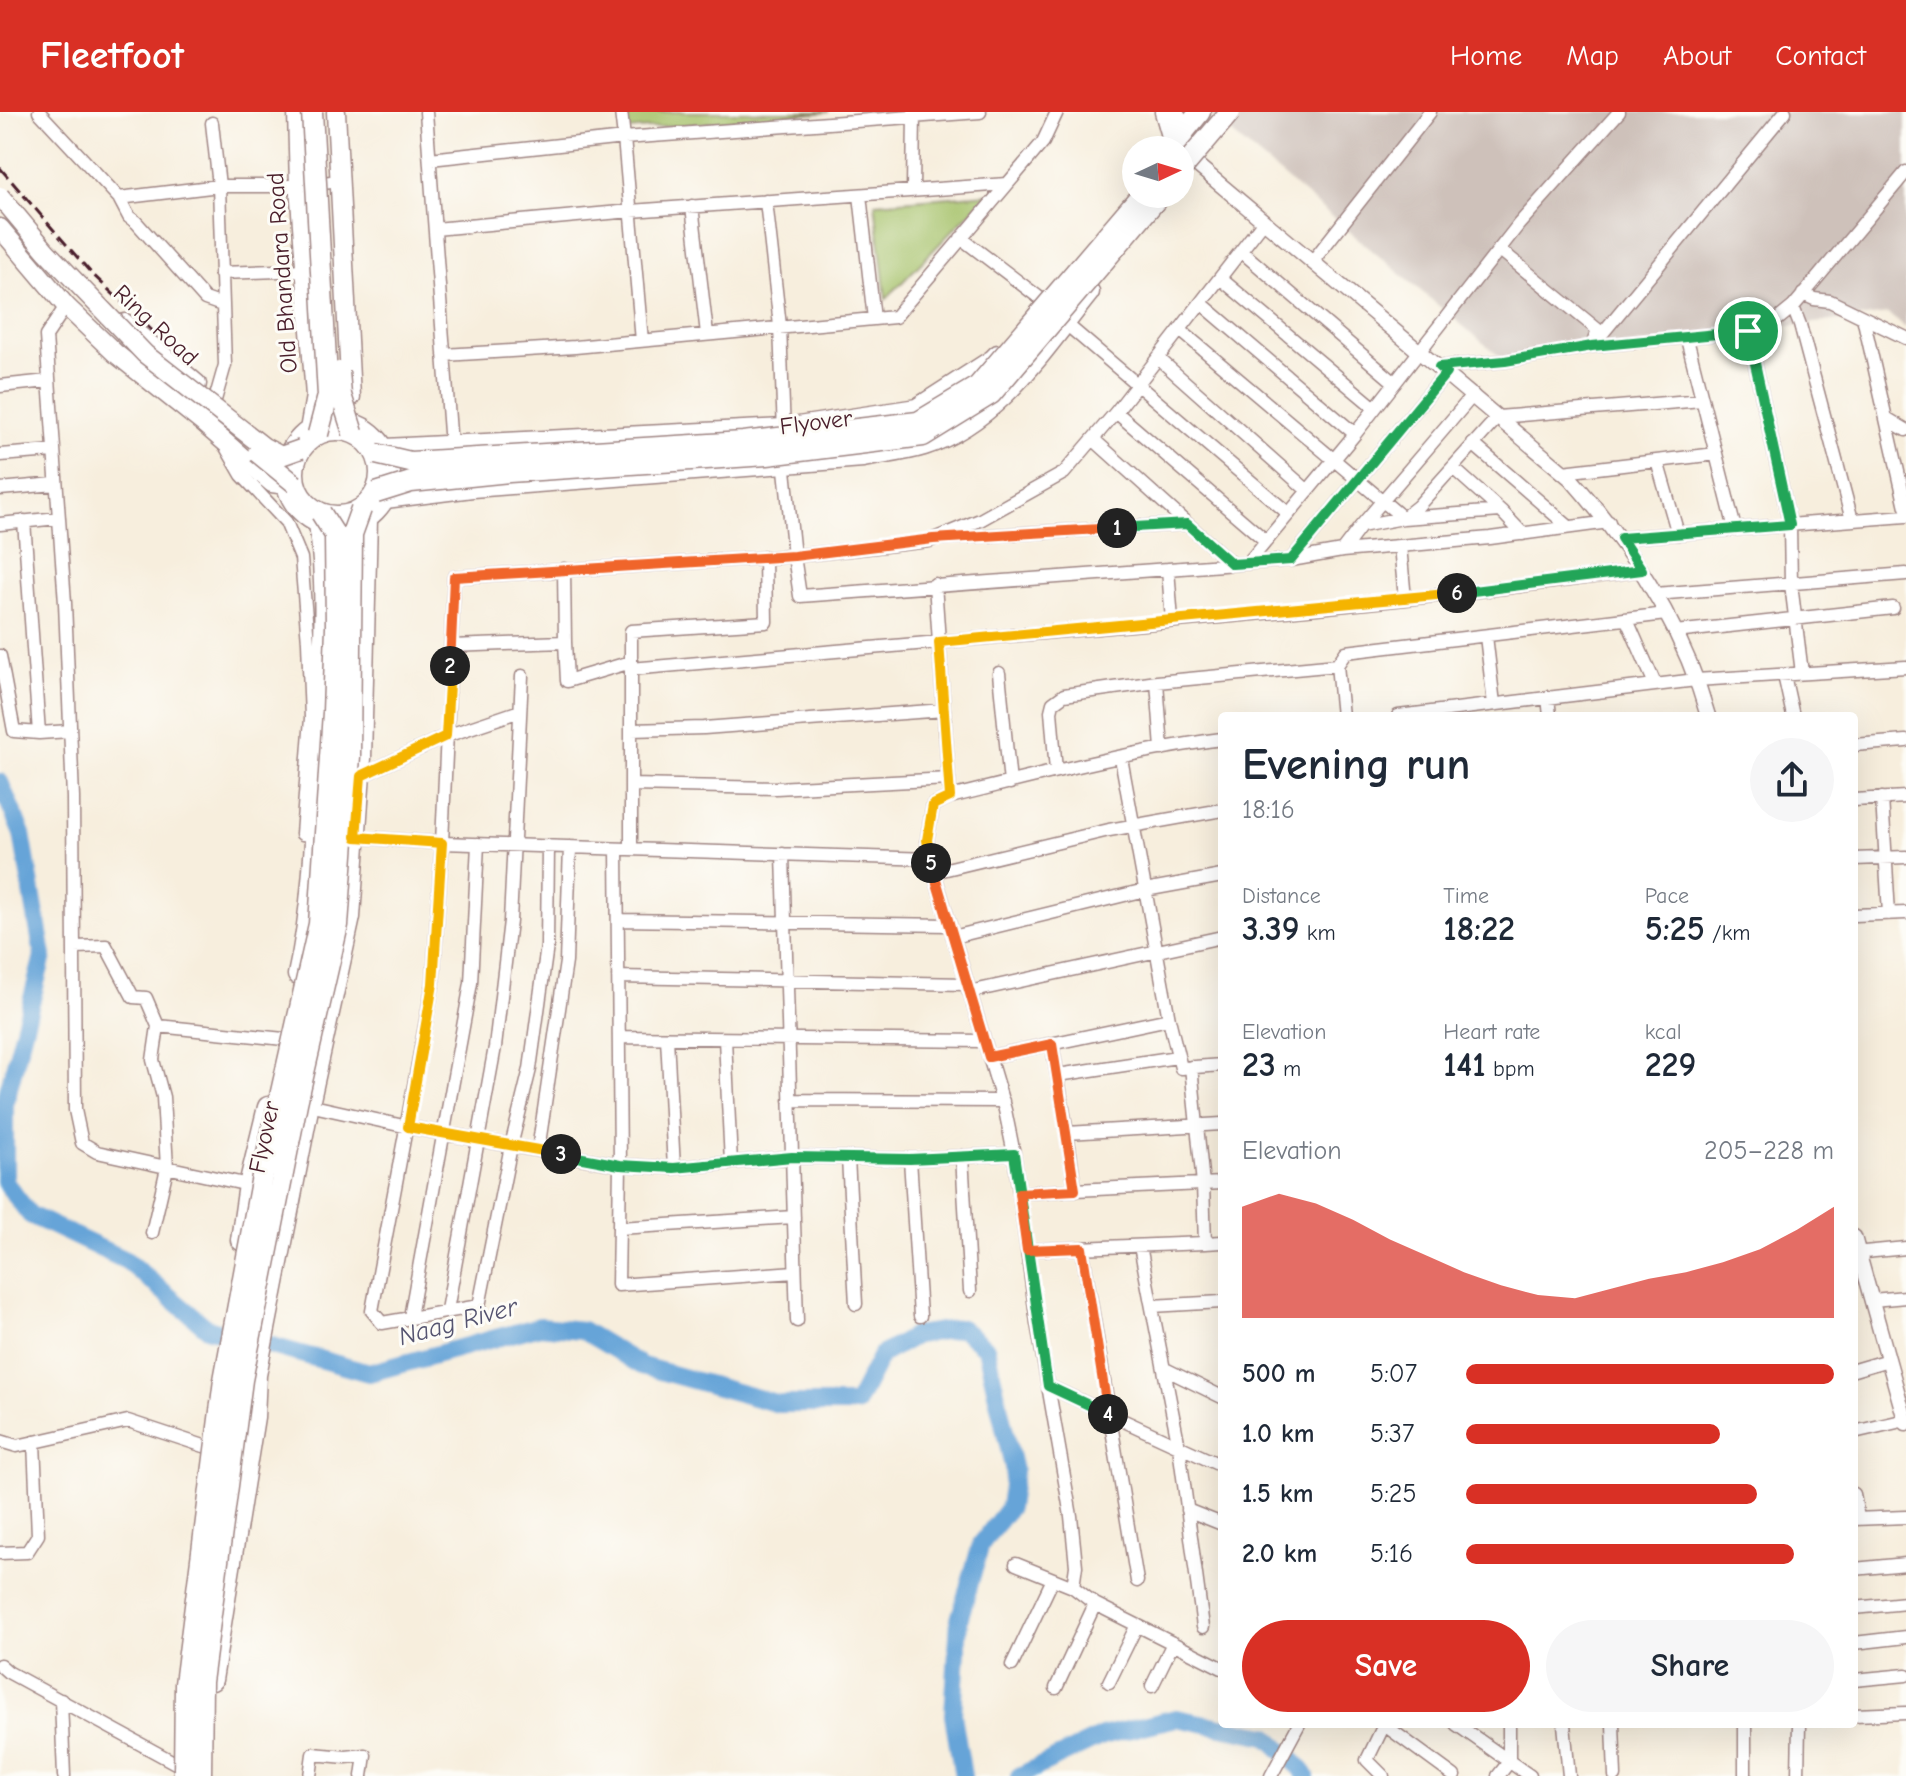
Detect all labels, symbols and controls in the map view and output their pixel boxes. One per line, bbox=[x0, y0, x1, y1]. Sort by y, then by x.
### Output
text: Fleetfoot bbox=[40, 34, 184, 78]
text: Home bbox=[1450, 40, 1522, 72]
text: Map bbox=[1566, 40, 1619, 72]
text: About bbox=[1663, 40, 1731, 72]
text: Contact bbox=[1775, 40, 1866, 72]
north arrow bbox=[1122, 136, 1194, 208]
map controls bbox=[1122, 136, 1194, 208]
street label: Old Bhandara Road bbox=[261, 172, 303, 374]
street label: Ring Road bbox=[108, 279, 204, 371]
pin bbox=[1714, 297, 1782, 365]
icon: arrive bbox=[1726, 309, 1770, 353]
street label: Flyover bbox=[778, 404, 854, 440]
pin: 1 bbox=[1097, 508, 1137, 548]
text: 1 bbox=[1113, 515, 1121, 541]
pin: 6 bbox=[1437, 573, 1477, 613]
text: 6 bbox=[1451, 580, 1463, 606]
pin: 2 bbox=[430, 646, 470, 686]
text: 2 bbox=[445, 653, 455, 679]
button: share bbox=[1750, 738, 1834, 822]
text: Evening run bbox=[1242, 739, 1470, 790]
text: 18:16 bbox=[1242, 795, 1295, 825]
pin: 5 bbox=[911, 843, 951, 883]
text: 5 bbox=[925, 850, 937, 876]
text: Distance bbox=[1242, 883, 1321, 909]
text: Time bbox=[1443, 883, 1489, 909]
text: Pace bbox=[1645, 883, 1689, 909]
text: 3.39 bbox=[1242, 909, 1299, 949]
text: 18:22 bbox=[1443, 909, 1515, 949]
text: 5:25 bbox=[1645, 909, 1705, 949]
text: km bbox=[1299, 920, 1336, 946]
text: /km bbox=[1705, 920, 1751, 946]
text: Elevation bbox=[1242, 1019, 1326, 1045]
text: Heart rate bbox=[1443, 1019, 1540, 1045]
text: kcal bbox=[1645, 1019, 1682, 1045]
text: 23 bbox=[1242, 1045, 1276, 1085]
text: 141 bbox=[1443, 1045, 1486, 1085]
text: 229 bbox=[1645, 1045, 1696, 1085]
text: m bbox=[1276, 1056, 1301, 1082]
text: bpm bbox=[1486, 1056, 1535, 1082]
street label: Flyover bbox=[243, 1098, 285, 1176]
pin: 3 bbox=[541, 1134, 581, 1174]
text: Elevation bbox=[1242, 1136, 1342, 1166]
text: 205–228 m bbox=[1704, 1136, 1834, 1166]
text: 3 bbox=[556, 1141, 566, 1167]
water label: Naag River bbox=[395, 1291, 522, 1352]
text: 500 m bbox=[1242, 1359, 1316, 1389]
text: 5:07 bbox=[1370, 1359, 1417, 1389]
pin: 4 bbox=[1088, 1394, 1128, 1434]
text: 4 bbox=[1103, 1401, 1113, 1427]
text: 1.0 km bbox=[1242, 1419, 1314, 1449]
text: 5:37 bbox=[1370, 1419, 1414, 1449]
text: 1.5 km bbox=[1242, 1479, 1313, 1509]
text: 5:25 bbox=[1370, 1479, 1417, 1509]
text: 2.0 km bbox=[1242, 1539, 1317, 1569]
text: 5:16 bbox=[1370, 1539, 1413, 1569]
button: Save bbox=[1242, 1620, 1530, 1712]
button: Share bbox=[1546, 1620, 1834, 1712]

